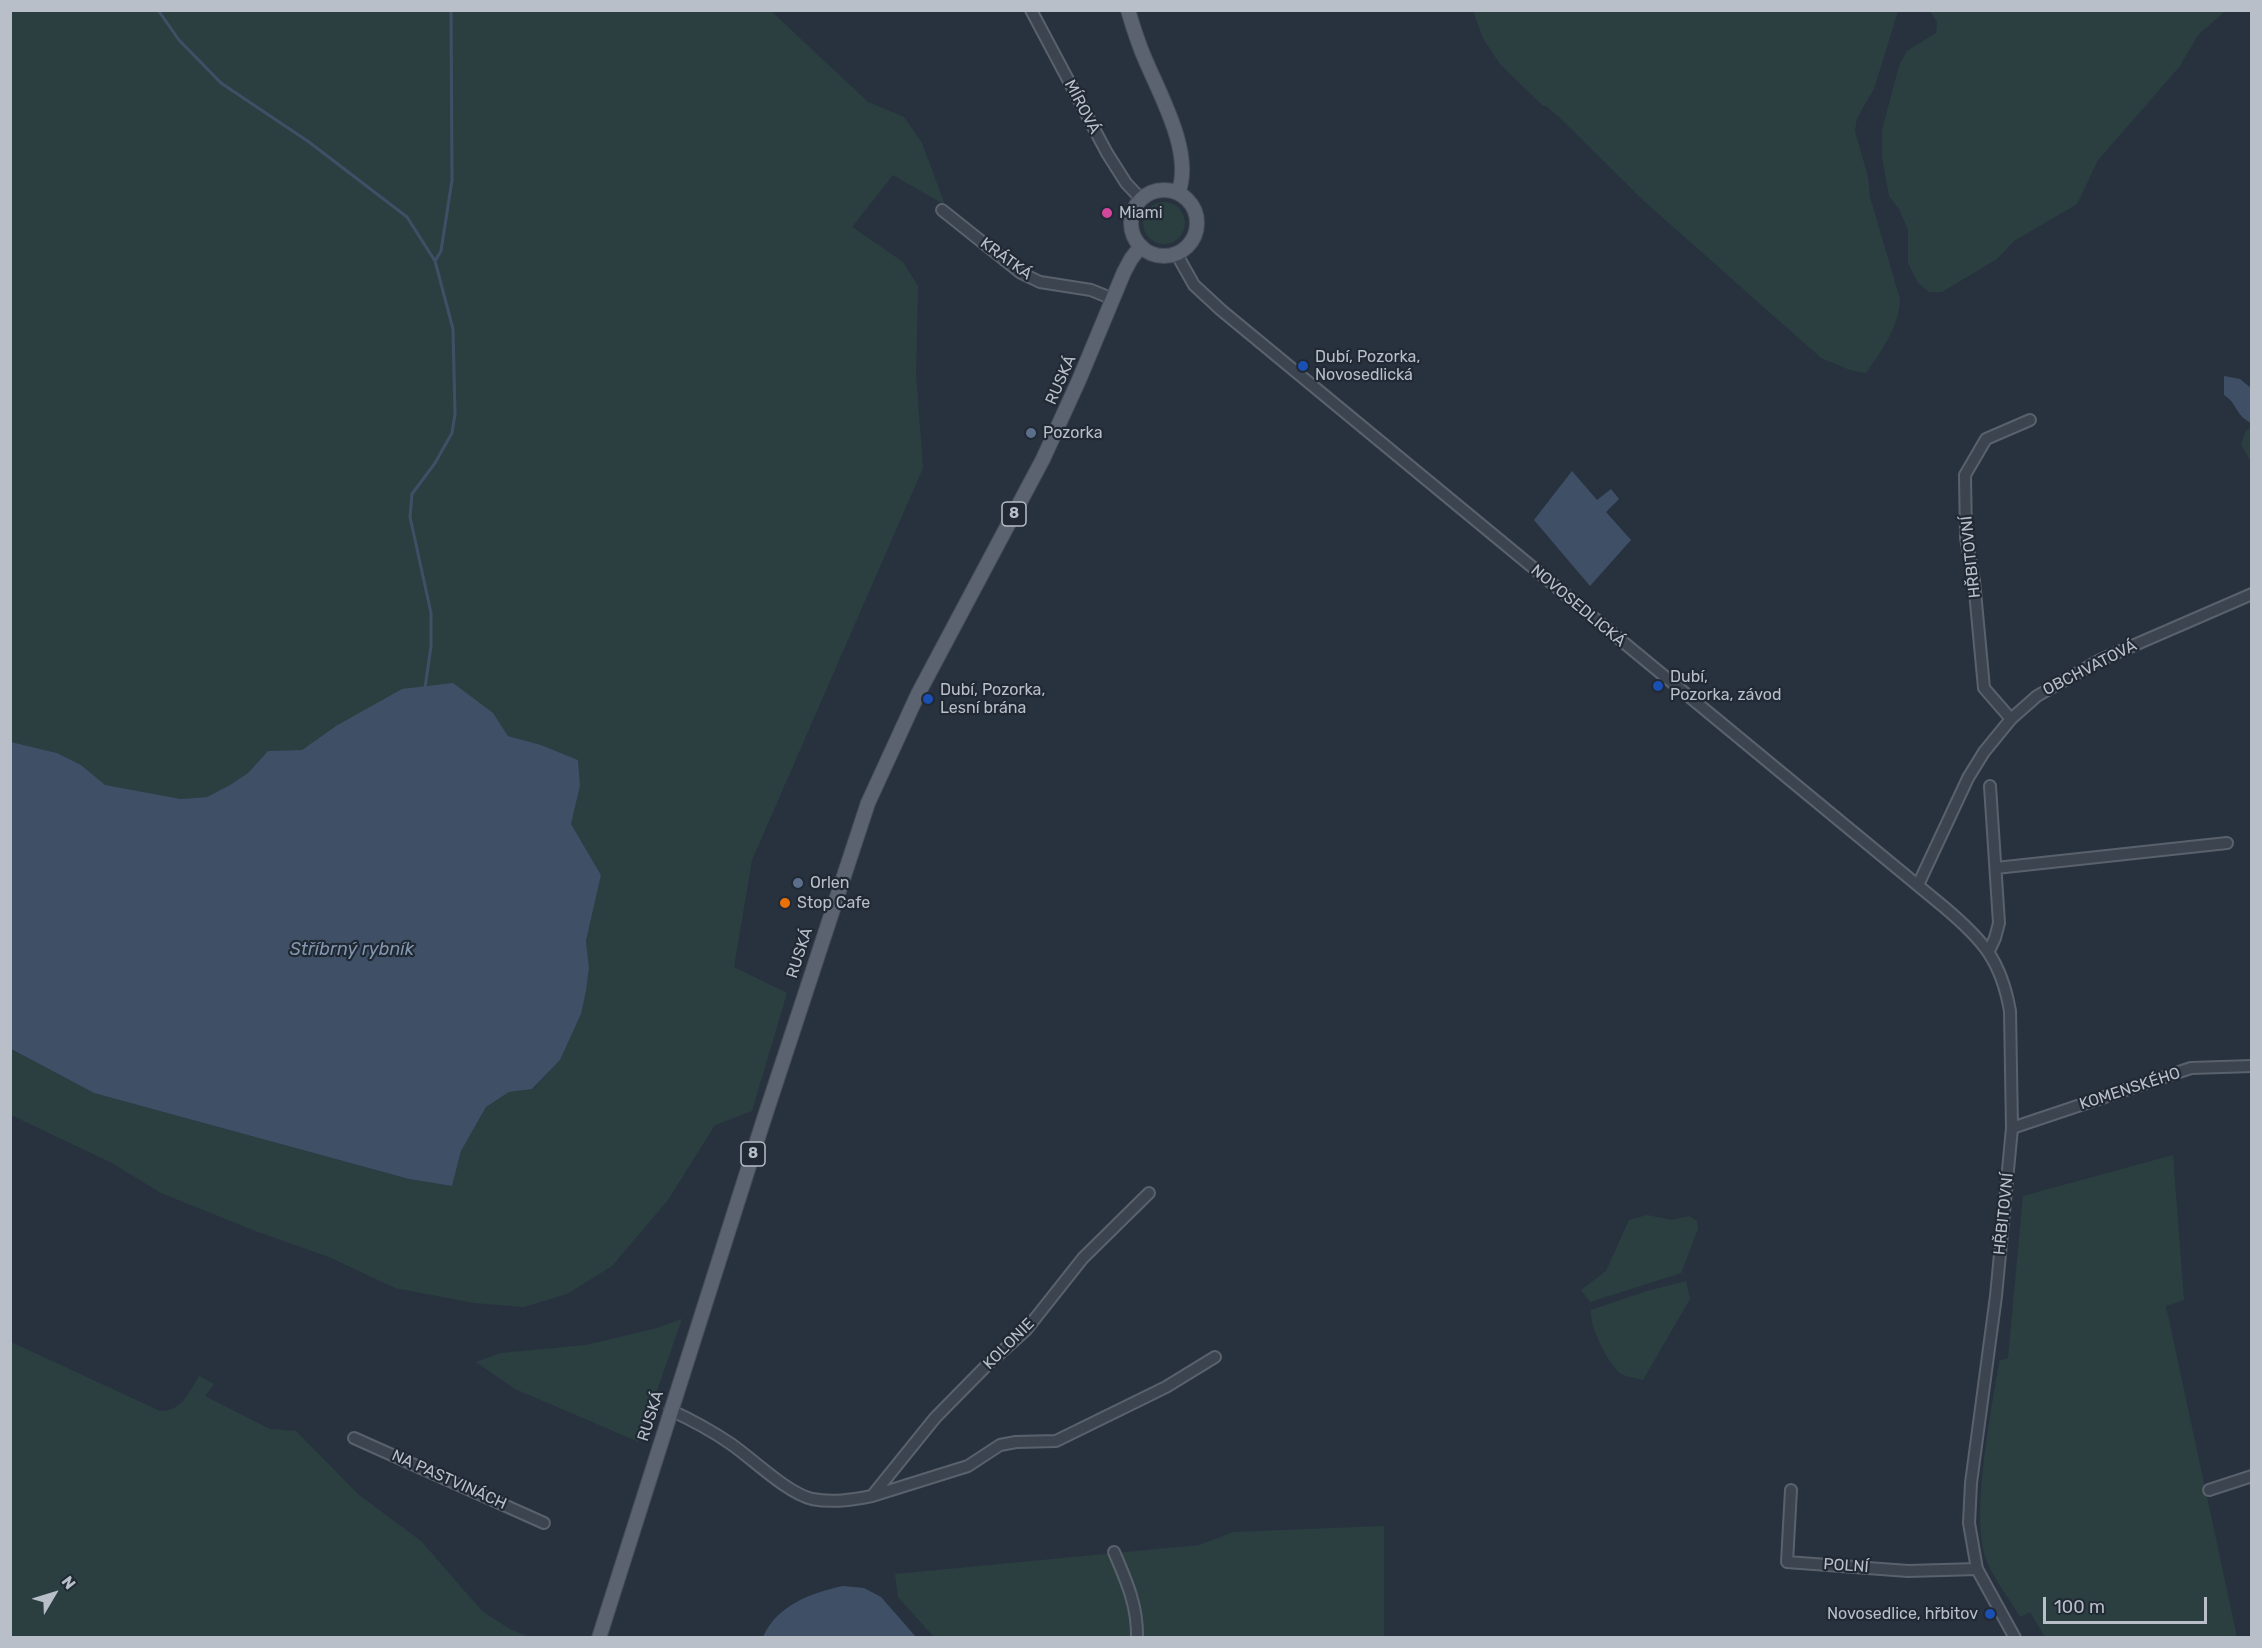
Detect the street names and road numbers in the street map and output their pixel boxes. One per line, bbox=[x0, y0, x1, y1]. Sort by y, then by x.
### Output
street label: MÍROVÁ bbox=[1060, 77, 1104, 137]
street label: KRÁTKÁ bbox=[976, 234, 1036, 284]
street label: RUSKÁ bbox=[1042, 352, 1080, 408]
road number: 8 bbox=[1002, 502, 1026, 526]
street label: HŘBITOVNÍ bbox=[1957, 515, 1985, 599]
street label: NOVOSEDLICKÁ bbox=[1527, 561, 1629, 651]
street label: OBCHVATOVÁ bbox=[2040, 636, 2140, 700]
street label: RUSKÁ bbox=[783, 925, 817, 981]
street label: KOMENSKÉHO bbox=[2077, 1064, 2183, 1114]
road number: 8 bbox=[741, 1142, 765, 1166]
street label: HŘBITOVNÍ bbox=[1990, 1172, 2018, 1256]
street label: KOLONIE bbox=[979, 1314, 1039, 1374]
street label: RUSKÁ bbox=[634, 1388, 668, 1444]
street label: NA PASTVINÁCH bbox=[389, 1446, 509, 1514]
street label: POLNÍ bbox=[1823, 1555, 1869, 1577]

